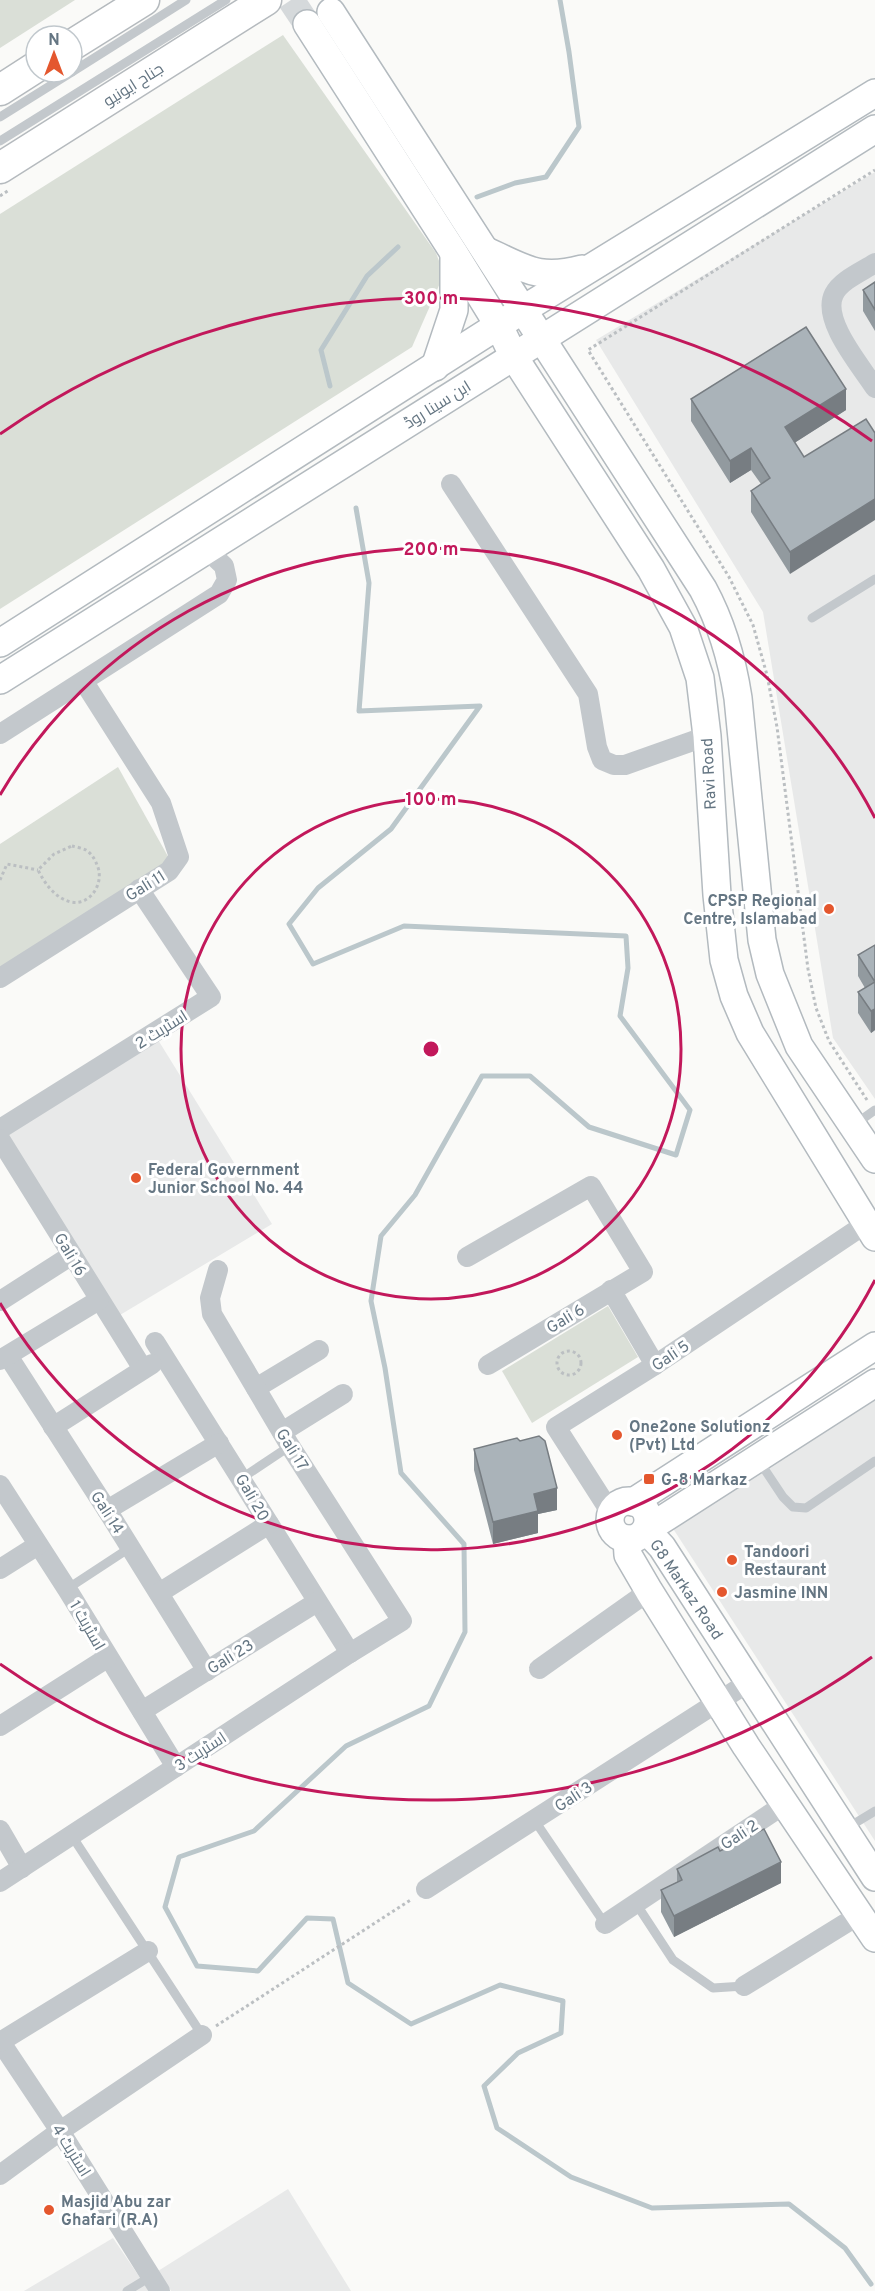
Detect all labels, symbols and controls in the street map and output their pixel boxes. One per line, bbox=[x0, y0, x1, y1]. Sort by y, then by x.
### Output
north arrow bbox=[24, 24, 84, 84]
text: N bbox=[48, 31, 60, 51]
street label: جناح ایونیو bbox=[100, 59, 168, 112]
text: 300 m bbox=[404, 288, 458, 311]
street label: ابن سینا روڈ bbox=[401, 377, 475, 434]
text: 200 m bbox=[403, 539, 459, 562]
street label: Ravi Road bbox=[698, 737, 722, 810]
text: 100 m bbox=[405, 789, 457, 812]
street label: Gali 11 bbox=[122, 867, 170, 907]
place label: CPSP Regional Centre, Islamabad bbox=[683, 892, 817, 930]
marker: CPSP Regional Centre, Islamabad bbox=[822, 902, 836, 916]
street label: اسٹریٹ 2 bbox=[132, 1007, 192, 1055]
centre of rings bbox=[421, 1039, 441, 1059]
place label: Federal Government Junior School No. 44 bbox=[148, 1161, 304, 1199]
marker: Federal Government Junior School No. 44 bbox=[129, 1171, 143, 1185]
street label: Gali 16 bbox=[49, 1230, 90, 1280]
street label: Gali 6 bbox=[543, 1301, 589, 1339]
street label: Gali 5 bbox=[648, 1337, 694, 1377]
place label: One2one Solutionz (Pvt) Ltd bbox=[629, 1418, 770, 1456]
street label: Gali 17 bbox=[271, 1425, 312, 1475]
marker: One2one Solutionz (Pvt) Ltd bbox=[610, 1428, 624, 1442]
street label: Gali 20 bbox=[230, 1471, 273, 1525]
place label: G-8 Markaz bbox=[661, 1471, 748, 1491]
marker: G-8 Markaz bbox=[642, 1472, 656, 1486]
street label: Gali 14 bbox=[85, 1488, 128, 1538]
street label: G8 Markaz Road bbox=[644, 1536, 726, 1644]
place label: Tandoori Restaurant bbox=[744, 1543, 827, 1581]
marker: Tandoori Restaurant bbox=[725, 1553, 739, 1567]
place label: Jasmine INN bbox=[734, 1584, 828, 1604]
marker: Jasmine INN bbox=[715, 1585, 729, 1599]
street label: اسٹریٹ 1 bbox=[64, 1598, 108, 1654]
street label: Gali 23 bbox=[204, 1636, 258, 1680]
street label: اسٹریٹ 3 bbox=[171, 1729, 231, 1777]
street label: Gali 3 bbox=[551, 1778, 597, 1817]
street label: Gali 2 bbox=[717, 1816, 763, 1855]
street label: اسٹریٹ 4 bbox=[46, 2121, 94, 2181]
place label: Masjid Abu zar Ghafari (R.A) bbox=[61, 2193, 171, 2231]
marker: Masjid Abu zar Ghafari (R.A) bbox=[42, 2203, 56, 2217]

